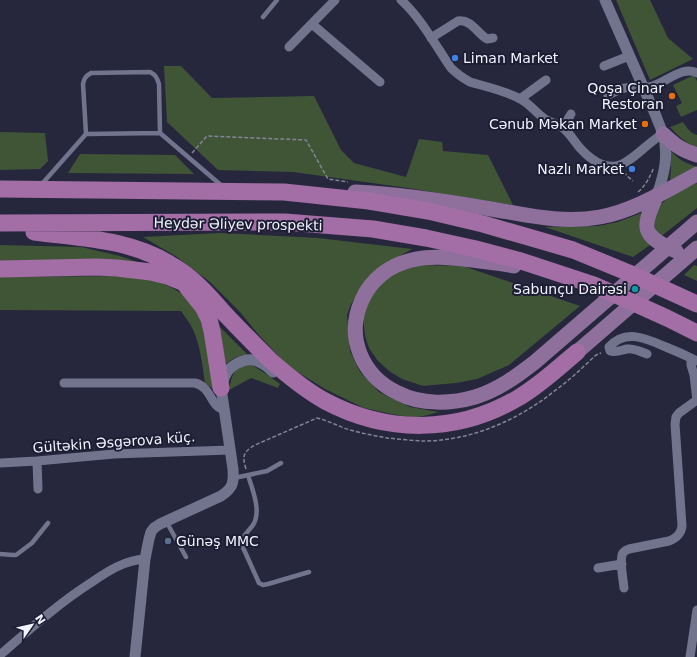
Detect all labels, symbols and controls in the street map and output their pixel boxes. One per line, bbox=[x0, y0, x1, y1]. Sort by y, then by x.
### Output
place label: Liman Market bbox=[463, 50, 559, 66]
marker: Liman Market bbox=[450, 53, 460, 63]
place label: Qoşa Çinar Restoran bbox=[587, 80, 664, 112]
marker: Qoşa Çinar Restoran bbox=[667, 91, 677, 101]
place label: Cənub Məkan Market bbox=[489, 116, 638, 132]
marker: Cənub Məkan Market bbox=[640, 119, 650, 129]
place label: Nazlı Market bbox=[537, 161, 625, 177]
marker: Nazlı Market bbox=[627, 164, 637, 174]
street label: Heydər Əliyev prospekti bbox=[153, 215, 323, 233]
place label: Sabunçu Dairəsi bbox=[513, 281, 627, 297]
marker: Sabunçu Dairəsi bbox=[630, 284, 640, 294]
street label: Gültəkin Əsgərova küç. bbox=[32, 428, 196, 456]
place label: Günəş MMC bbox=[176, 533, 259, 549]
marker: Günəş MMC bbox=[163, 536, 173, 546]
north arrow bbox=[12, 605, 52, 645]
text: N bbox=[32, 612, 48, 627]

